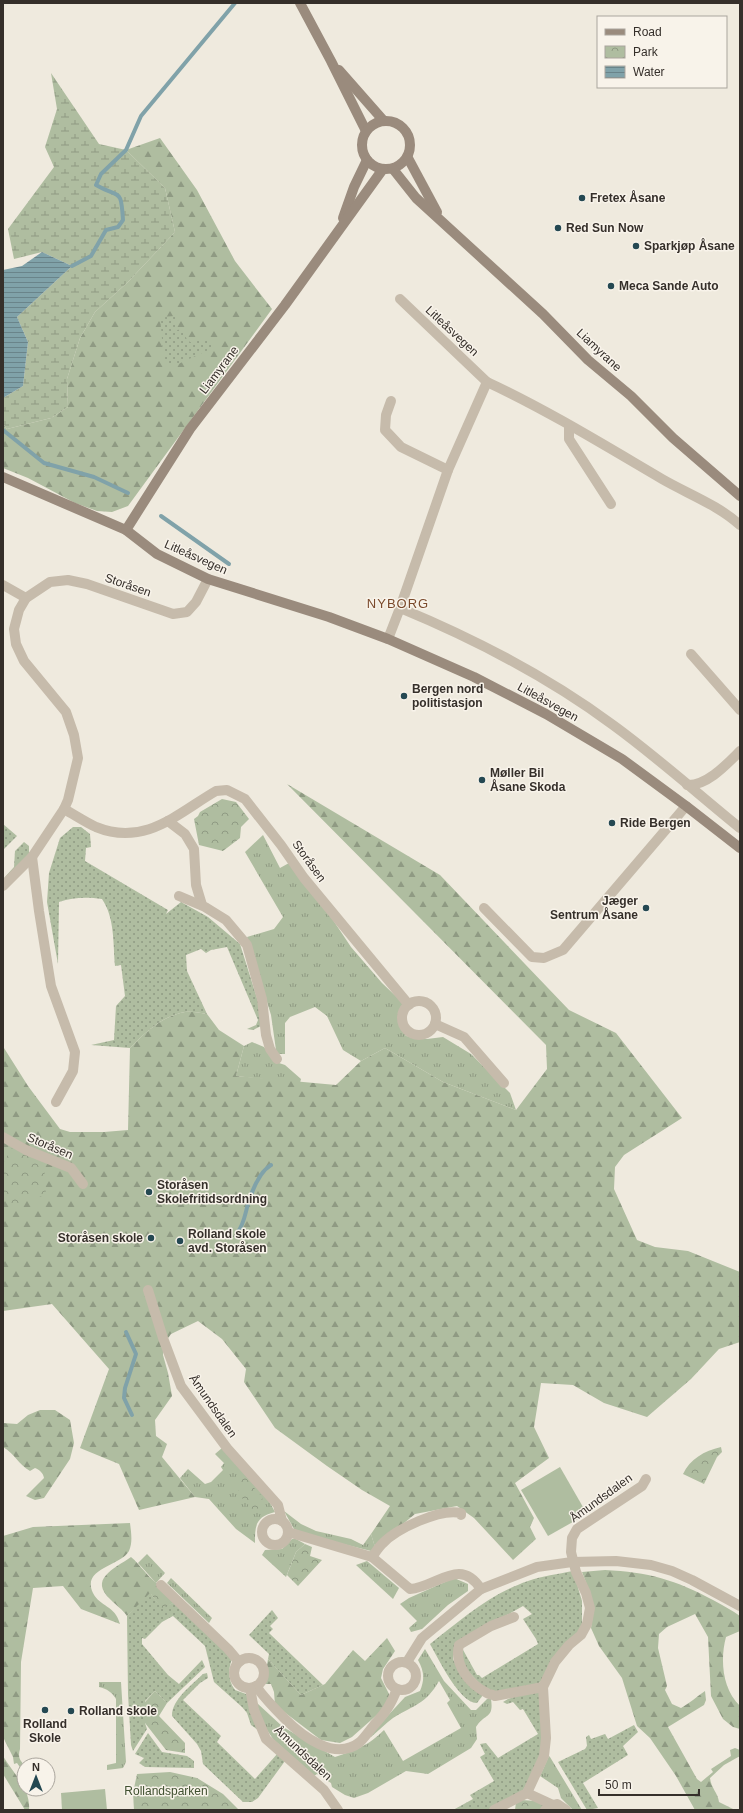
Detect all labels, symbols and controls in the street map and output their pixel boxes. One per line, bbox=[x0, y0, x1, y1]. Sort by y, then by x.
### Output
legend bbox=[597, 16, 727, 88]
text: Road bbox=[633, 25, 662, 39]
text: Park bbox=[633, 45, 659, 59]
text: Water bbox=[633, 65, 665, 79]
place label: Fretex Åsane bbox=[590, 190, 666, 205]
marker: Fretex Åsane bbox=[577, 193, 587, 203]
place label: Red Sun Now bbox=[566, 221, 644, 235]
marker: Red Sun Now bbox=[553, 223, 563, 233]
place label: Sparkjøp Åsane bbox=[644, 238, 735, 253]
marker: Sparkjøp Åsane bbox=[631, 241, 641, 251]
place label: Meca Sande Auto bbox=[619, 279, 719, 293]
marker: Meca Sande Auto bbox=[606, 281, 616, 291]
street label: Litleåsvegen bbox=[423, 303, 481, 359]
street label: Liamyrane bbox=[574, 326, 624, 374]
street label: Liamyrane bbox=[197, 343, 242, 397]
street label: Litleåsvegen bbox=[162, 537, 230, 577]
street label: Storåsen bbox=[103, 571, 153, 599]
district label: NYBORG bbox=[367, 596, 429, 611]
street label: Litleåsvegen bbox=[515, 680, 581, 724]
place label: Bergen nord politistasjon bbox=[412, 682, 483, 710]
marker: Bergen nord politistasjon bbox=[399, 691, 409, 701]
place label: Møller Bil Åsane Skoda bbox=[490, 766, 566, 794]
marker: Møller Bil Åsane Skoda bbox=[477, 775, 487, 785]
place label: Ride Bergen bbox=[620, 816, 691, 830]
marker: Ride Bergen bbox=[607, 818, 617, 828]
street label: Storåsen bbox=[289, 837, 329, 885]
place label: Jæger Sentrum Åsane bbox=[550, 894, 638, 922]
marker: Jæger Sentrum Åsane bbox=[641, 903, 651, 913]
street label: Storåsen bbox=[25, 1130, 75, 1162]
place label: Storåsen Skolefritidsordning bbox=[157, 1178, 267, 1206]
marker: Storåsen Skolefritidsordning bbox=[144, 1187, 154, 1197]
place label: Rolland skole avd. Storåsen bbox=[188, 1227, 267, 1255]
place label: Storåsen skole bbox=[58, 1231, 143, 1245]
marker: Storåsen skole bbox=[146, 1233, 156, 1243]
marker: Rolland skole avd. Storåsen bbox=[175, 1236, 185, 1246]
street label: Åmundsdalen bbox=[186, 1371, 241, 1440]
street label: Åmundsdalen bbox=[567, 1470, 635, 1525]
place label: Rolland skole bbox=[79, 1704, 157, 1718]
marker: Rolland Skole bbox=[40, 1705, 50, 1715]
marker: Rolland skole bbox=[66, 1706, 76, 1716]
place label: Rolland Skole bbox=[23, 1717, 67, 1745]
street label: Åmundsdalen bbox=[271, 1722, 335, 1783]
north arrow bbox=[16, 1757, 56, 1797]
text: N bbox=[32, 1761, 40, 1773]
scale bar bbox=[599, 1771, 699, 1797]
text: 50 m bbox=[605, 1778, 632, 1792]
park label: Rollandsparken bbox=[124, 1784, 208, 1798]

